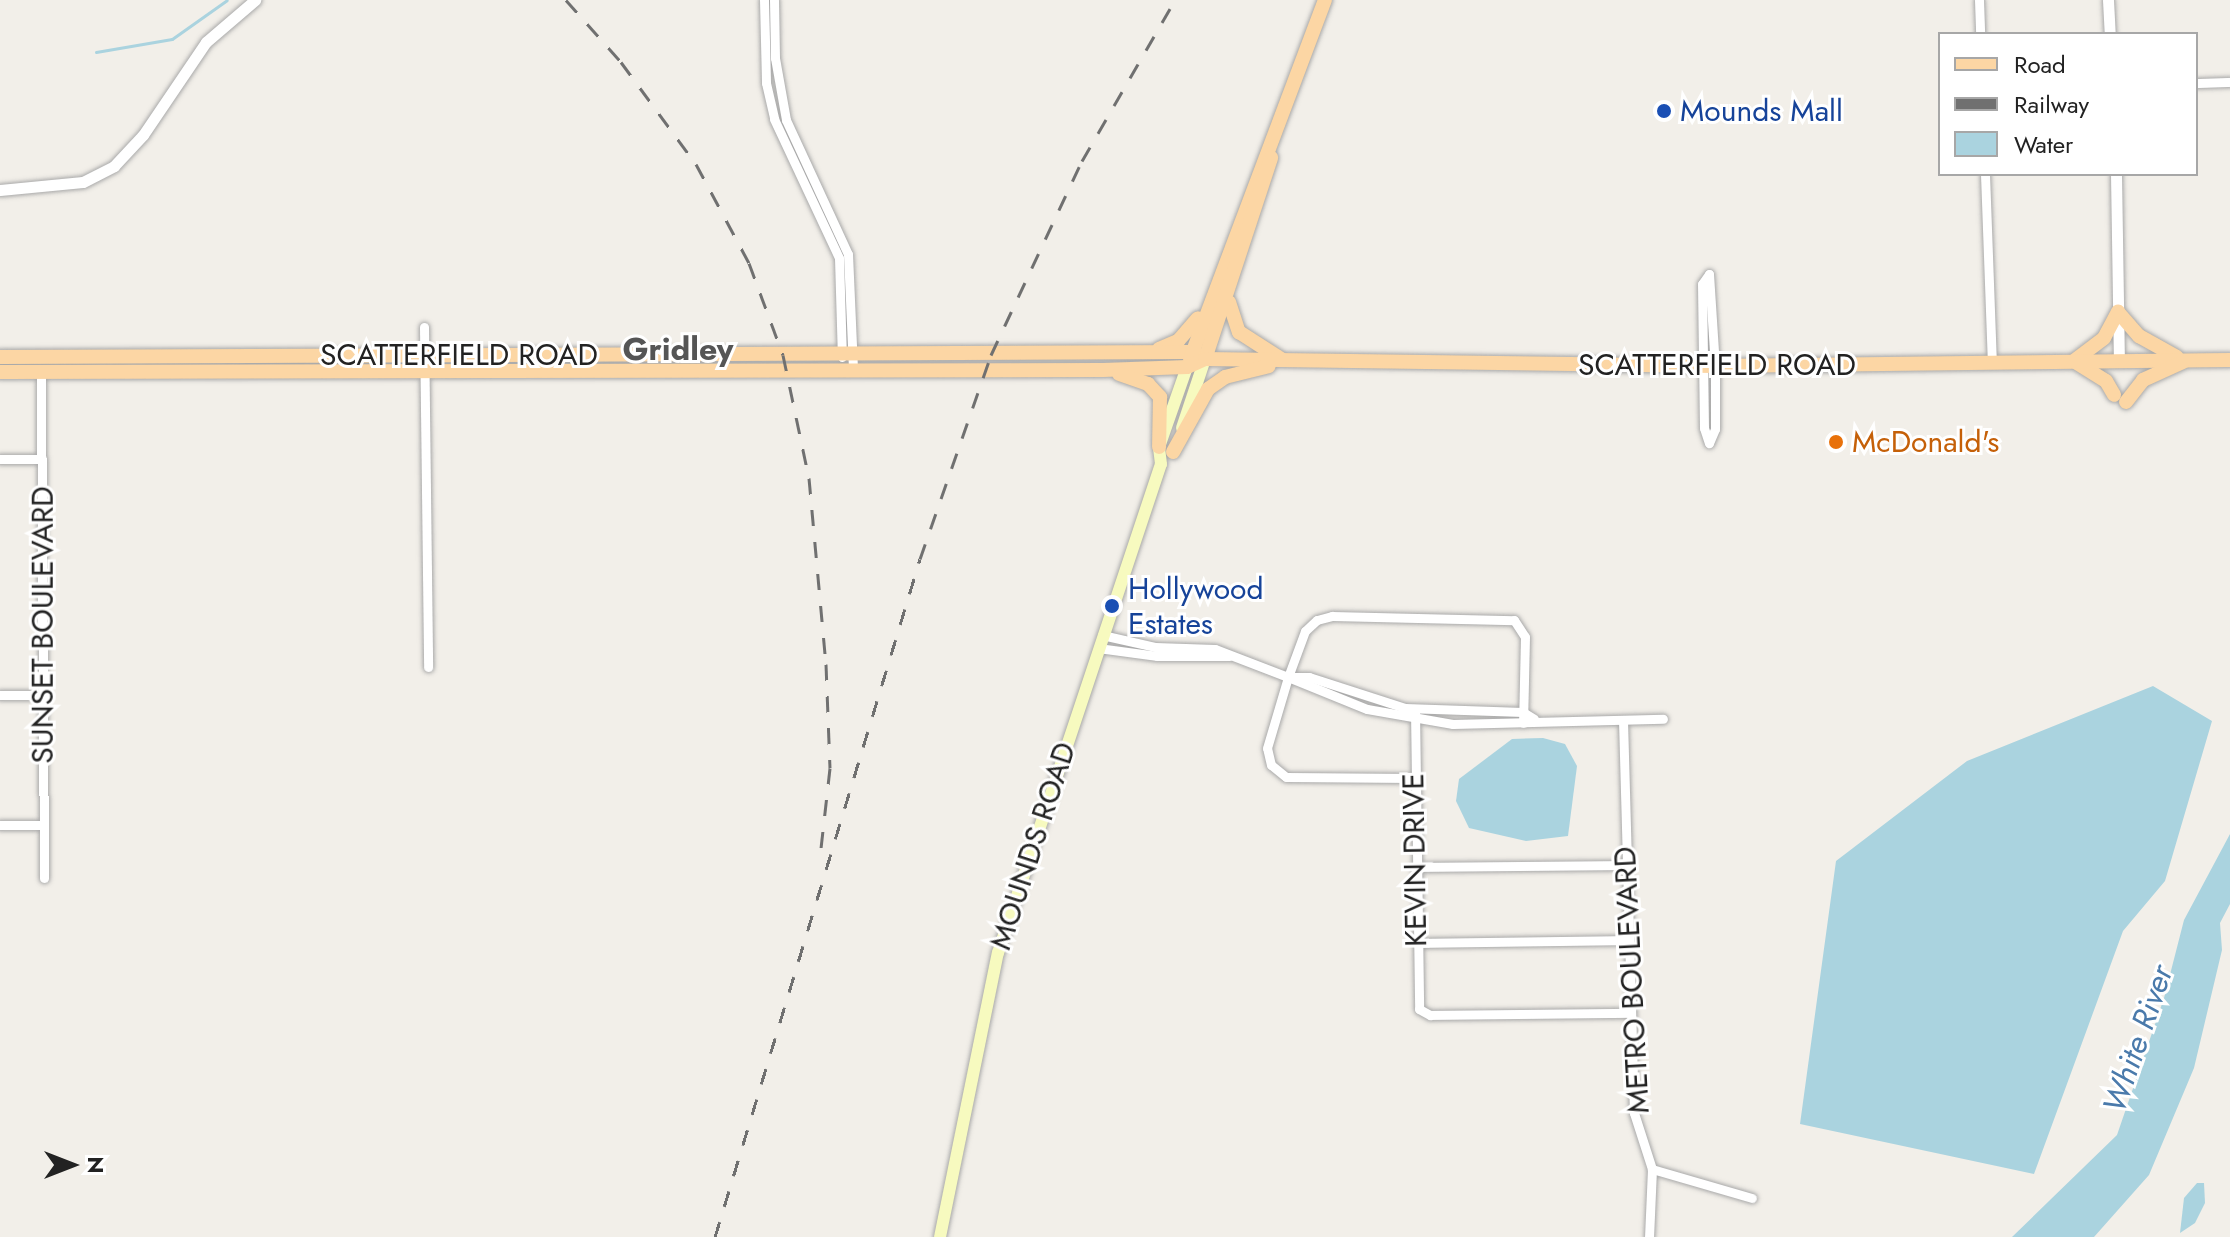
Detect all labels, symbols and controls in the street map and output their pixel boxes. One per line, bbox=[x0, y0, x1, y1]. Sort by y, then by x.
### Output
legend bbox=[1938, 32, 2198, 176]
text: Road bbox=[2014, 47, 2066, 82]
text: Railway bbox=[2014, 87, 2089, 122]
place label: Mounds Mall bbox=[1680, 93, 1843, 129]
marker: Mounds Mall bbox=[1655, 102, 1673, 120]
text: Water bbox=[2014, 127, 2073, 162]
district label: Gridley bbox=[623, 330, 733, 368]
street label: SCATTERFIELD ROAD bbox=[320, 337, 598, 373]
street label: SCATTERFIELD ROAD bbox=[1578, 347, 1856, 383]
place label: McDonald's bbox=[1852, 424, 1999, 460]
marker: McDonald's bbox=[1827, 433, 1845, 451]
street label: SUNSET BOULEVARD bbox=[25, 486, 61, 764]
place label: Hollywood Estates bbox=[1128, 571, 1264, 642]
marker: Hollywood Estates bbox=[1103, 597, 1121, 615]
street label: MOUNDS ROAD bbox=[983, 738, 1083, 954]
street label: KEVIN DRIVE bbox=[1395, 773, 1435, 947]
street label: METRO BOULEVARD bbox=[1607, 846, 1657, 1114]
water label: White River bbox=[2095, 960, 2181, 1118]
north arrow bbox=[32, 1125, 112, 1205]
text: N bbox=[80, 1156, 112, 1174]

